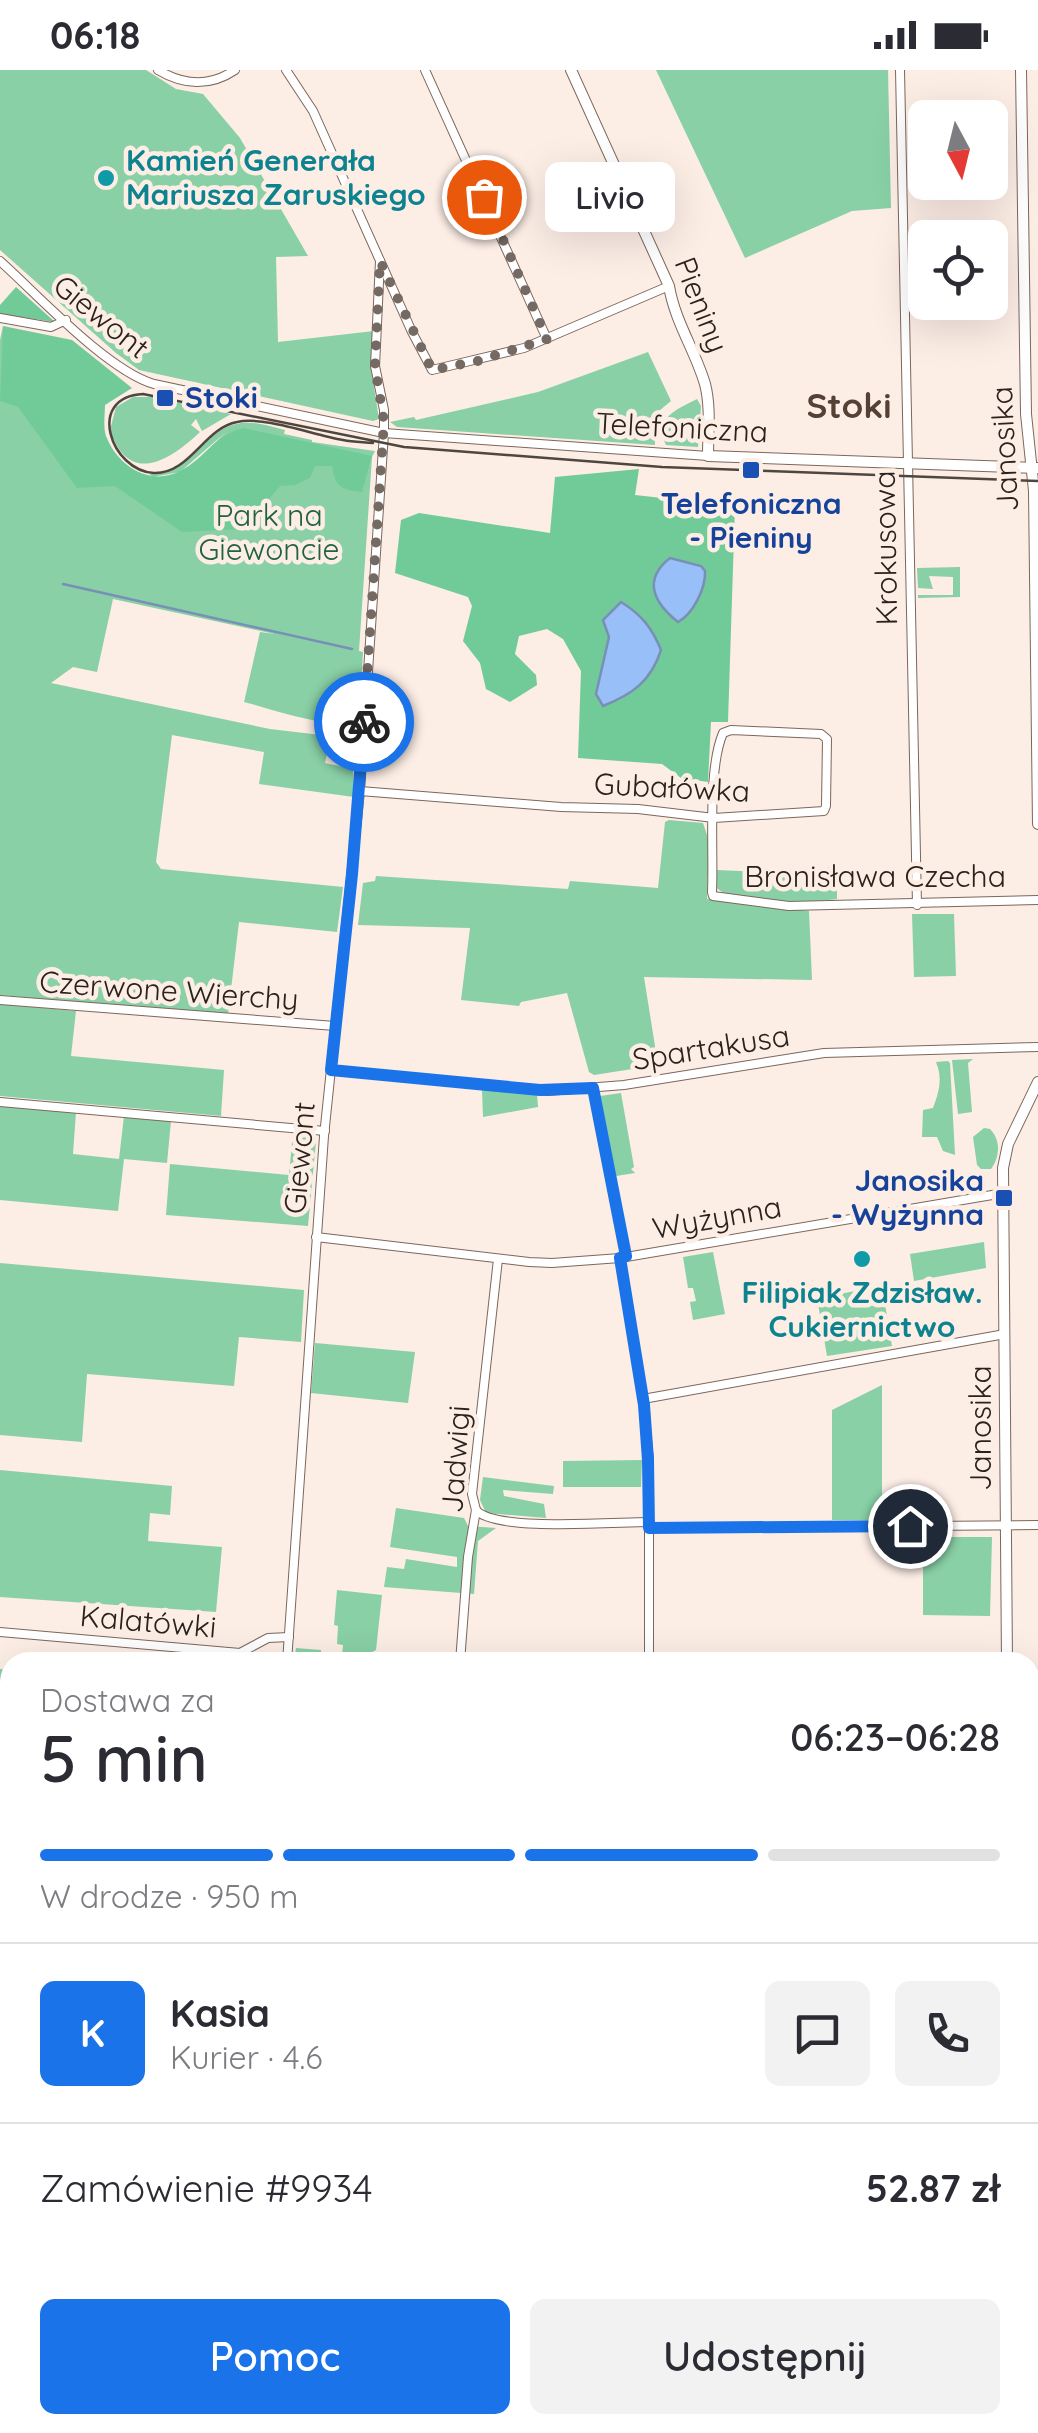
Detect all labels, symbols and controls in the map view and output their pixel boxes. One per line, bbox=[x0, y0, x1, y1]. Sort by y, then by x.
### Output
text: 06:18 bbox=[50, 11, 140, 59]
north arrow bbox=[908, 100, 1008, 200]
map controls bbox=[908, 100, 1008, 320]
place label: Kamień Generała Mariusza Zaruskiego bbox=[126, 141, 426, 213]
pin bbox=[442, 155, 527, 240]
callout: Livio bbox=[544, 162, 674, 232]
marker: Kamień Generała Mariusza Zaruskiego bbox=[95, 167, 117, 189]
icon: bag bbox=[457, 170, 512, 225]
text: Livio bbox=[575, 177, 645, 217]
button: locate bbox=[908, 220, 1008, 320]
street label: Pieniny bbox=[666, 252, 737, 358]
street label: Giewont bbox=[46, 266, 157, 366]
place label: Stoki bbox=[185, 378, 258, 416]
district label: Stoki bbox=[806, 383, 892, 427]
street label: Janosika bbox=[982, 385, 1026, 513]
marker: Stoki bbox=[154, 387, 176, 409]
street label: Telefoniczna bbox=[595, 404, 769, 450]
marker: Telefoniczna - Pieniny bbox=[740, 459, 762, 481]
street label: Krokusowa bbox=[865, 470, 905, 626]
place label: Telefoniczna - Pieniny bbox=[660, 484, 842, 556]
park label: Park na Giewoncie bbox=[198, 496, 340, 568]
courier bbox=[314, 672, 414, 772]
icon: bike bbox=[337, 695, 392, 750]
street label: Gubałówka bbox=[593, 764, 751, 810]
street label: Bronisława Czecha bbox=[744, 857, 1006, 895]
street label: Czerwone Wierchy bbox=[38, 962, 300, 1018]
street label: Spartakusa bbox=[630, 1016, 792, 1078]
street label: Giewont bbox=[275, 1100, 323, 1216]
place label: Janosika - Wyżynna bbox=[831, 1161, 984, 1233]
street label: Wyżynna bbox=[649, 1187, 784, 1247]
marker: Janosika - Wyżynna bbox=[993, 1187, 1015, 1209]
marker: Filipiak Zdzisław. Cukiernictwo bbox=[851, 1248, 873, 1270]
place label: Filipiak Zdzisław. Cukiernictwo bbox=[742, 1273, 982, 1345]
street label: Janosika bbox=[961, 1365, 999, 1491]
street label: Jadwigi bbox=[432, 1404, 478, 1514]
pin bbox=[868, 1484, 953, 1569]
icon: home bbox=[883, 1499, 938, 1554]
street label: Kalatówki bbox=[78, 1596, 218, 1646]
text: Dostawa za bbox=[40, 1680, 215, 1720]
text: 06:23–06:28 bbox=[790, 1713, 1000, 1761]
text: 5 min bbox=[40, 1717, 208, 1798]
text: W drodze · 950 m bbox=[40, 1876, 298, 1916]
button: chat bbox=[765, 1981, 870, 2086]
button: phone bbox=[895, 1981, 1000, 2086]
text: Kasia bbox=[170, 1989, 270, 2037]
text: K bbox=[80, 2009, 105, 2057]
text: Kurier · 4.6 bbox=[170, 2037, 323, 2077]
text: Zamówienie #9934 bbox=[40, 2164, 372, 2212]
text: 52.87 zł bbox=[866, 2164, 1000, 2212]
button: Pomoc bbox=[40, 2299, 510, 2414]
button: Udostępnij bbox=[530, 2299, 1000, 2414]

